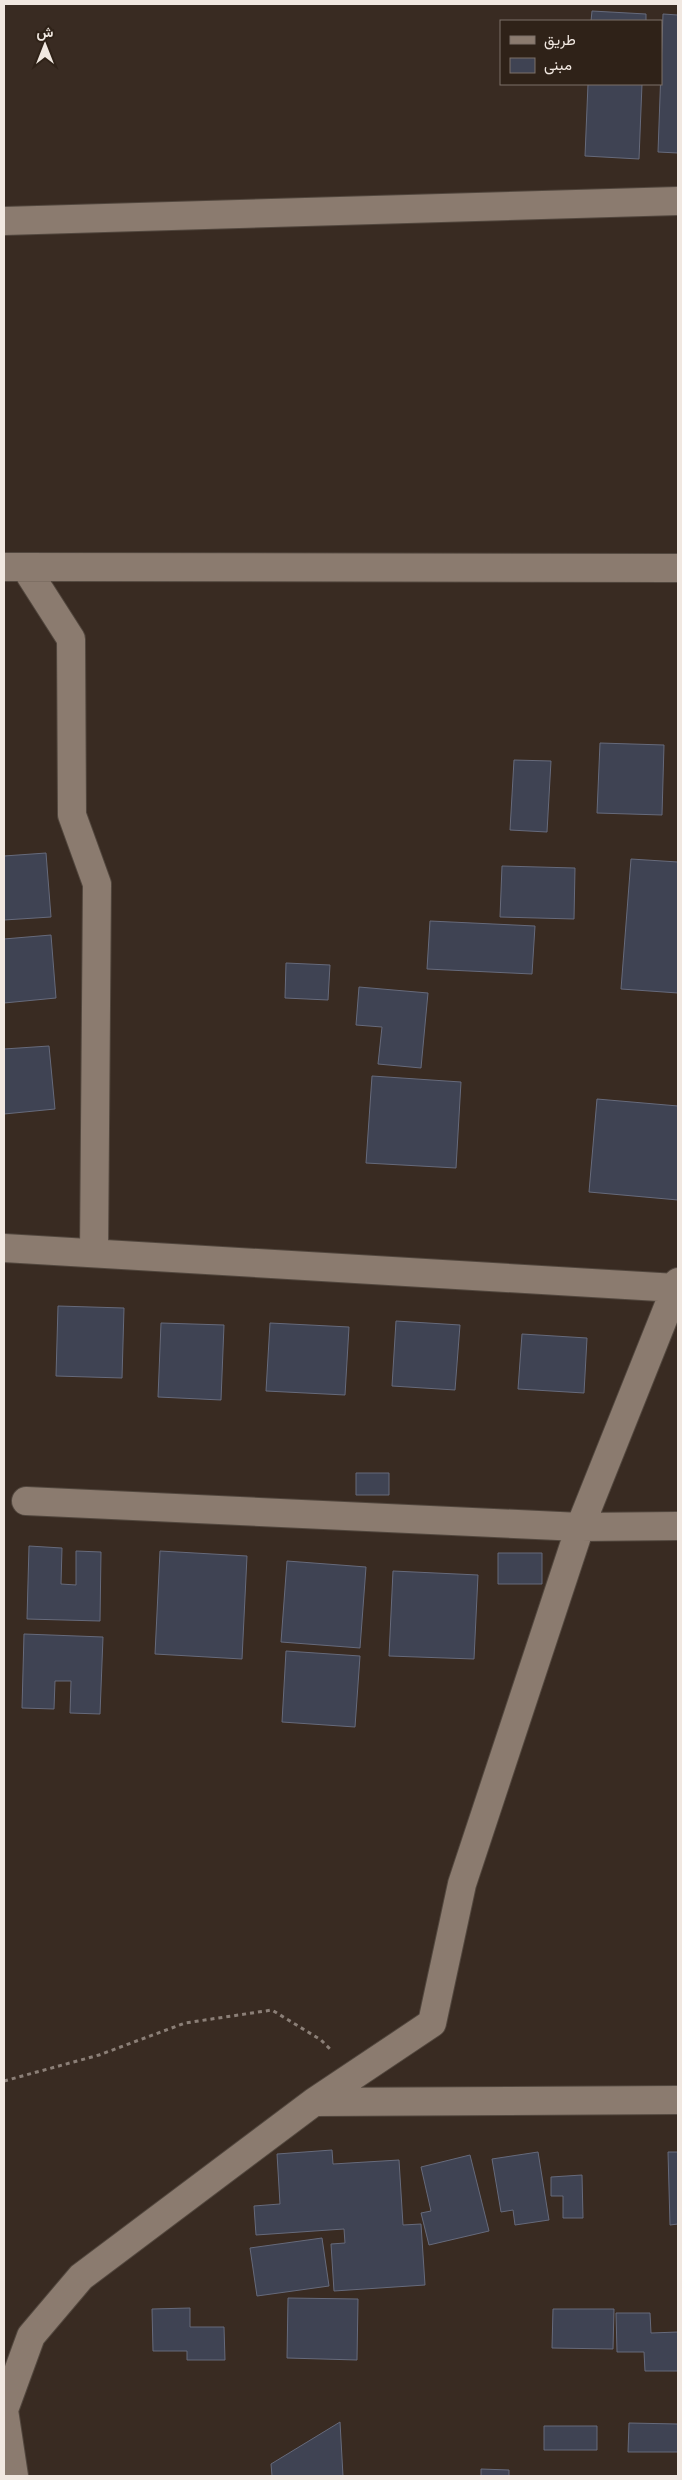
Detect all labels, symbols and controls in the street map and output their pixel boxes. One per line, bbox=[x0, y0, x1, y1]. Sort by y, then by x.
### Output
north arrow bbox=[20, 20, 70, 70]
legend bbox=[500, 20, 662, 85]
text: ش bbox=[37, 24, 54, 41]
text: طريق bbox=[544, 31, 576, 50]
text: مبنى bbox=[544, 56, 572, 75]

